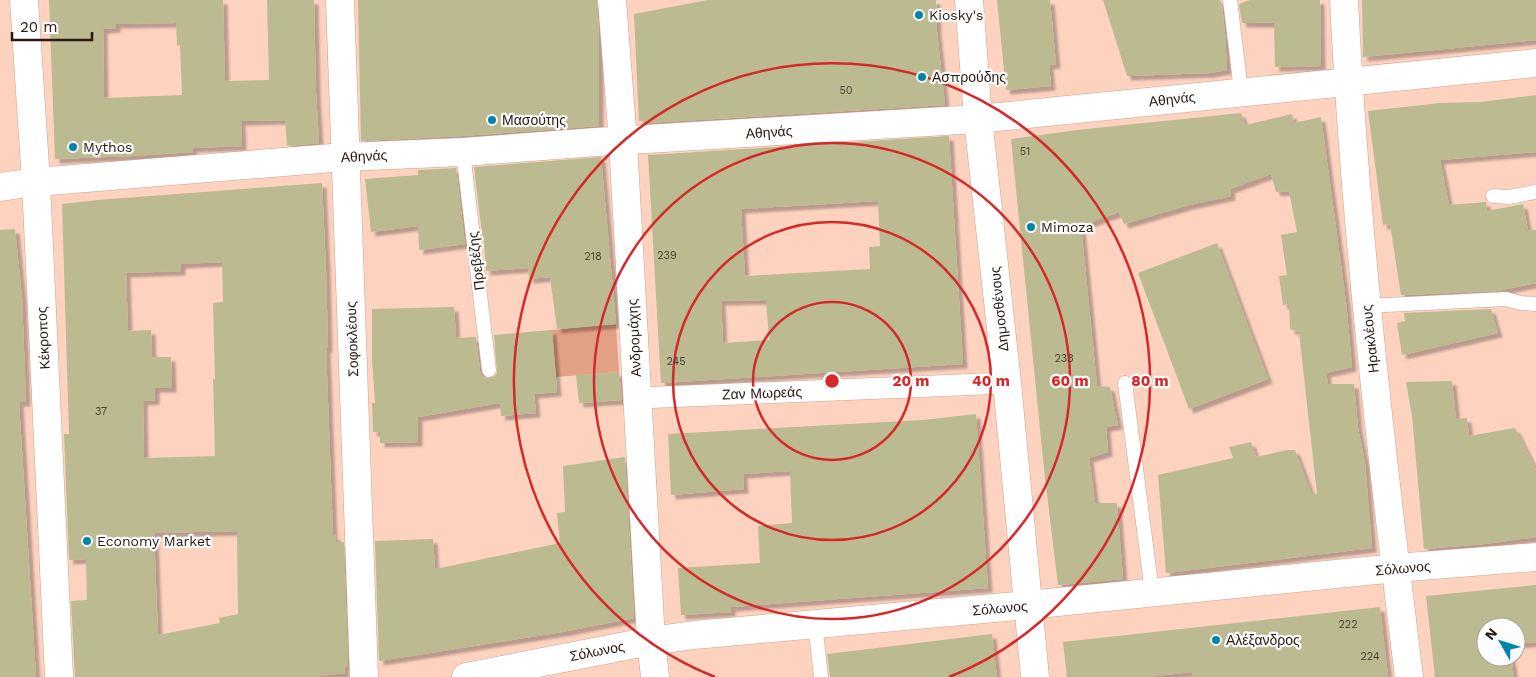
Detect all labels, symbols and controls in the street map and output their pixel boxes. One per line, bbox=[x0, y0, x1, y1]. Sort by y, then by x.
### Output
place label: Kiosky's bbox=[929, 7, 983, 23]
marker: Kiosky's bbox=[913, 9, 925, 21]
scale bar bbox=[12, 10, 92, 42]
text: 20 m bbox=[20, 18, 58, 36]
place label: Ασπρούδης bbox=[932, 69, 1006, 85]
marker: Ασπρούδης bbox=[916, 71, 928, 83]
house number: 50 bbox=[839, 84, 853, 97]
street label: Αθηνάς bbox=[1148, 89, 1196, 109]
place label: Μασούτης bbox=[502, 112, 566, 128]
marker: Μασούτης bbox=[486, 114, 498, 126]
street label: Αθηνάς bbox=[745, 122, 793, 142]
place label: Mythos bbox=[83, 139, 133, 155]
marker: Mythos bbox=[67, 141, 79, 153]
house number: 51 bbox=[1020, 145, 1030, 158]
street label: Αθηνάς bbox=[340, 147, 388, 165]
place label: Mimoza bbox=[1041, 219, 1094, 235]
marker: Mimoza bbox=[1025, 221, 1037, 233]
street label: Πρεβέζης bbox=[464, 230, 488, 291]
house number: 239 bbox=[657, 249, 677, 262]
house number: 218 bbox=[584, 250, 602, 263]
street label: Δημοσθένους bbox=[987, 265, 1011, 352]
street label: Ανδρομάχης bbox=[624, 298, 644, 378]
street label: Σοφοκλέους bbox=[343, 301, 361, 377]
street label: Ηρακλέους bbox=[1358, 304, 1382, 374]
street label: Κέκροπος bbox=[33, 306, 53, 370]
house number: 233 bbox=[1054, 352, 1074, 365]
house number: 245 bbox=[666, 355, 686, 368]
centre of rings bbox=[823, 372, 841, 390]
text: 20 m bbox=[892, 372, 930, 390]
text: 40 m bbox=[972, 372, 1010, 390]
text: 60 m bbox=[1051, 372, 1089, 390]
text: 80 m bbox=[1131, 372, 1169, 390]
street label: Ζαν Μωρεάς bbox=[722, 384, 803, 402]
house number: 37 bbox=[95, 405, 107, 418]
place label: Economy Market bbox=[97, 533, 211, 549]
marker: Economy Market bbox=[81, 535, 93, 547]
street label: Σόλωνος bbox=[1375, 558, 1432, 578]
street label: Σόλωνος bbox=[972, 598, 1029, 618]
north arrow bbox=[1476, 617, 1526, 667]
house number: 222 bbox=[1338, 618, 1358, 631]
text: N bbox=[1481, 625, 1500, 643]
place label: Αλέξανδρος bbox=[1226, 632, 1300, 648]
marker: Αλέξανδρος bbox=[1210, 634, 1222, 646]
street label: Σόλωνος bbox=[568, 638, 626, 664]
house number: 224 bbox=[1360, 650, 1380, 663]

